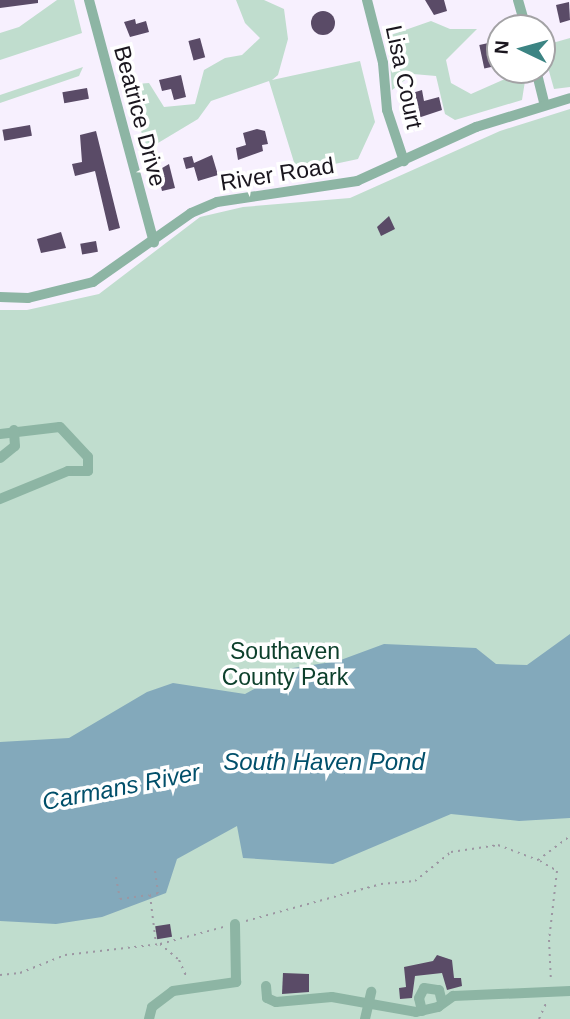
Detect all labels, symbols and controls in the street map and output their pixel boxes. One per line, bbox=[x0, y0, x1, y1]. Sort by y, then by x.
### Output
north arrow bbox=[486, 14, 556, 84]
street label: Lisa Court bbox=[380, 23, 428, 131]
text: N bbox=[491, 40, 513, 55]
street label: Beatrice Drive bbox=[108, 43, 172, 189]
street label: River Road bbox=[218, 151, 336, 197]
park label: Southaven County Park bbox=[222, 637, 348, 691]
water label: South Haven Pond bbox=[223, 748, 425, 776]
water label: Carmans River bbox=[40, 758, 202, 816]

